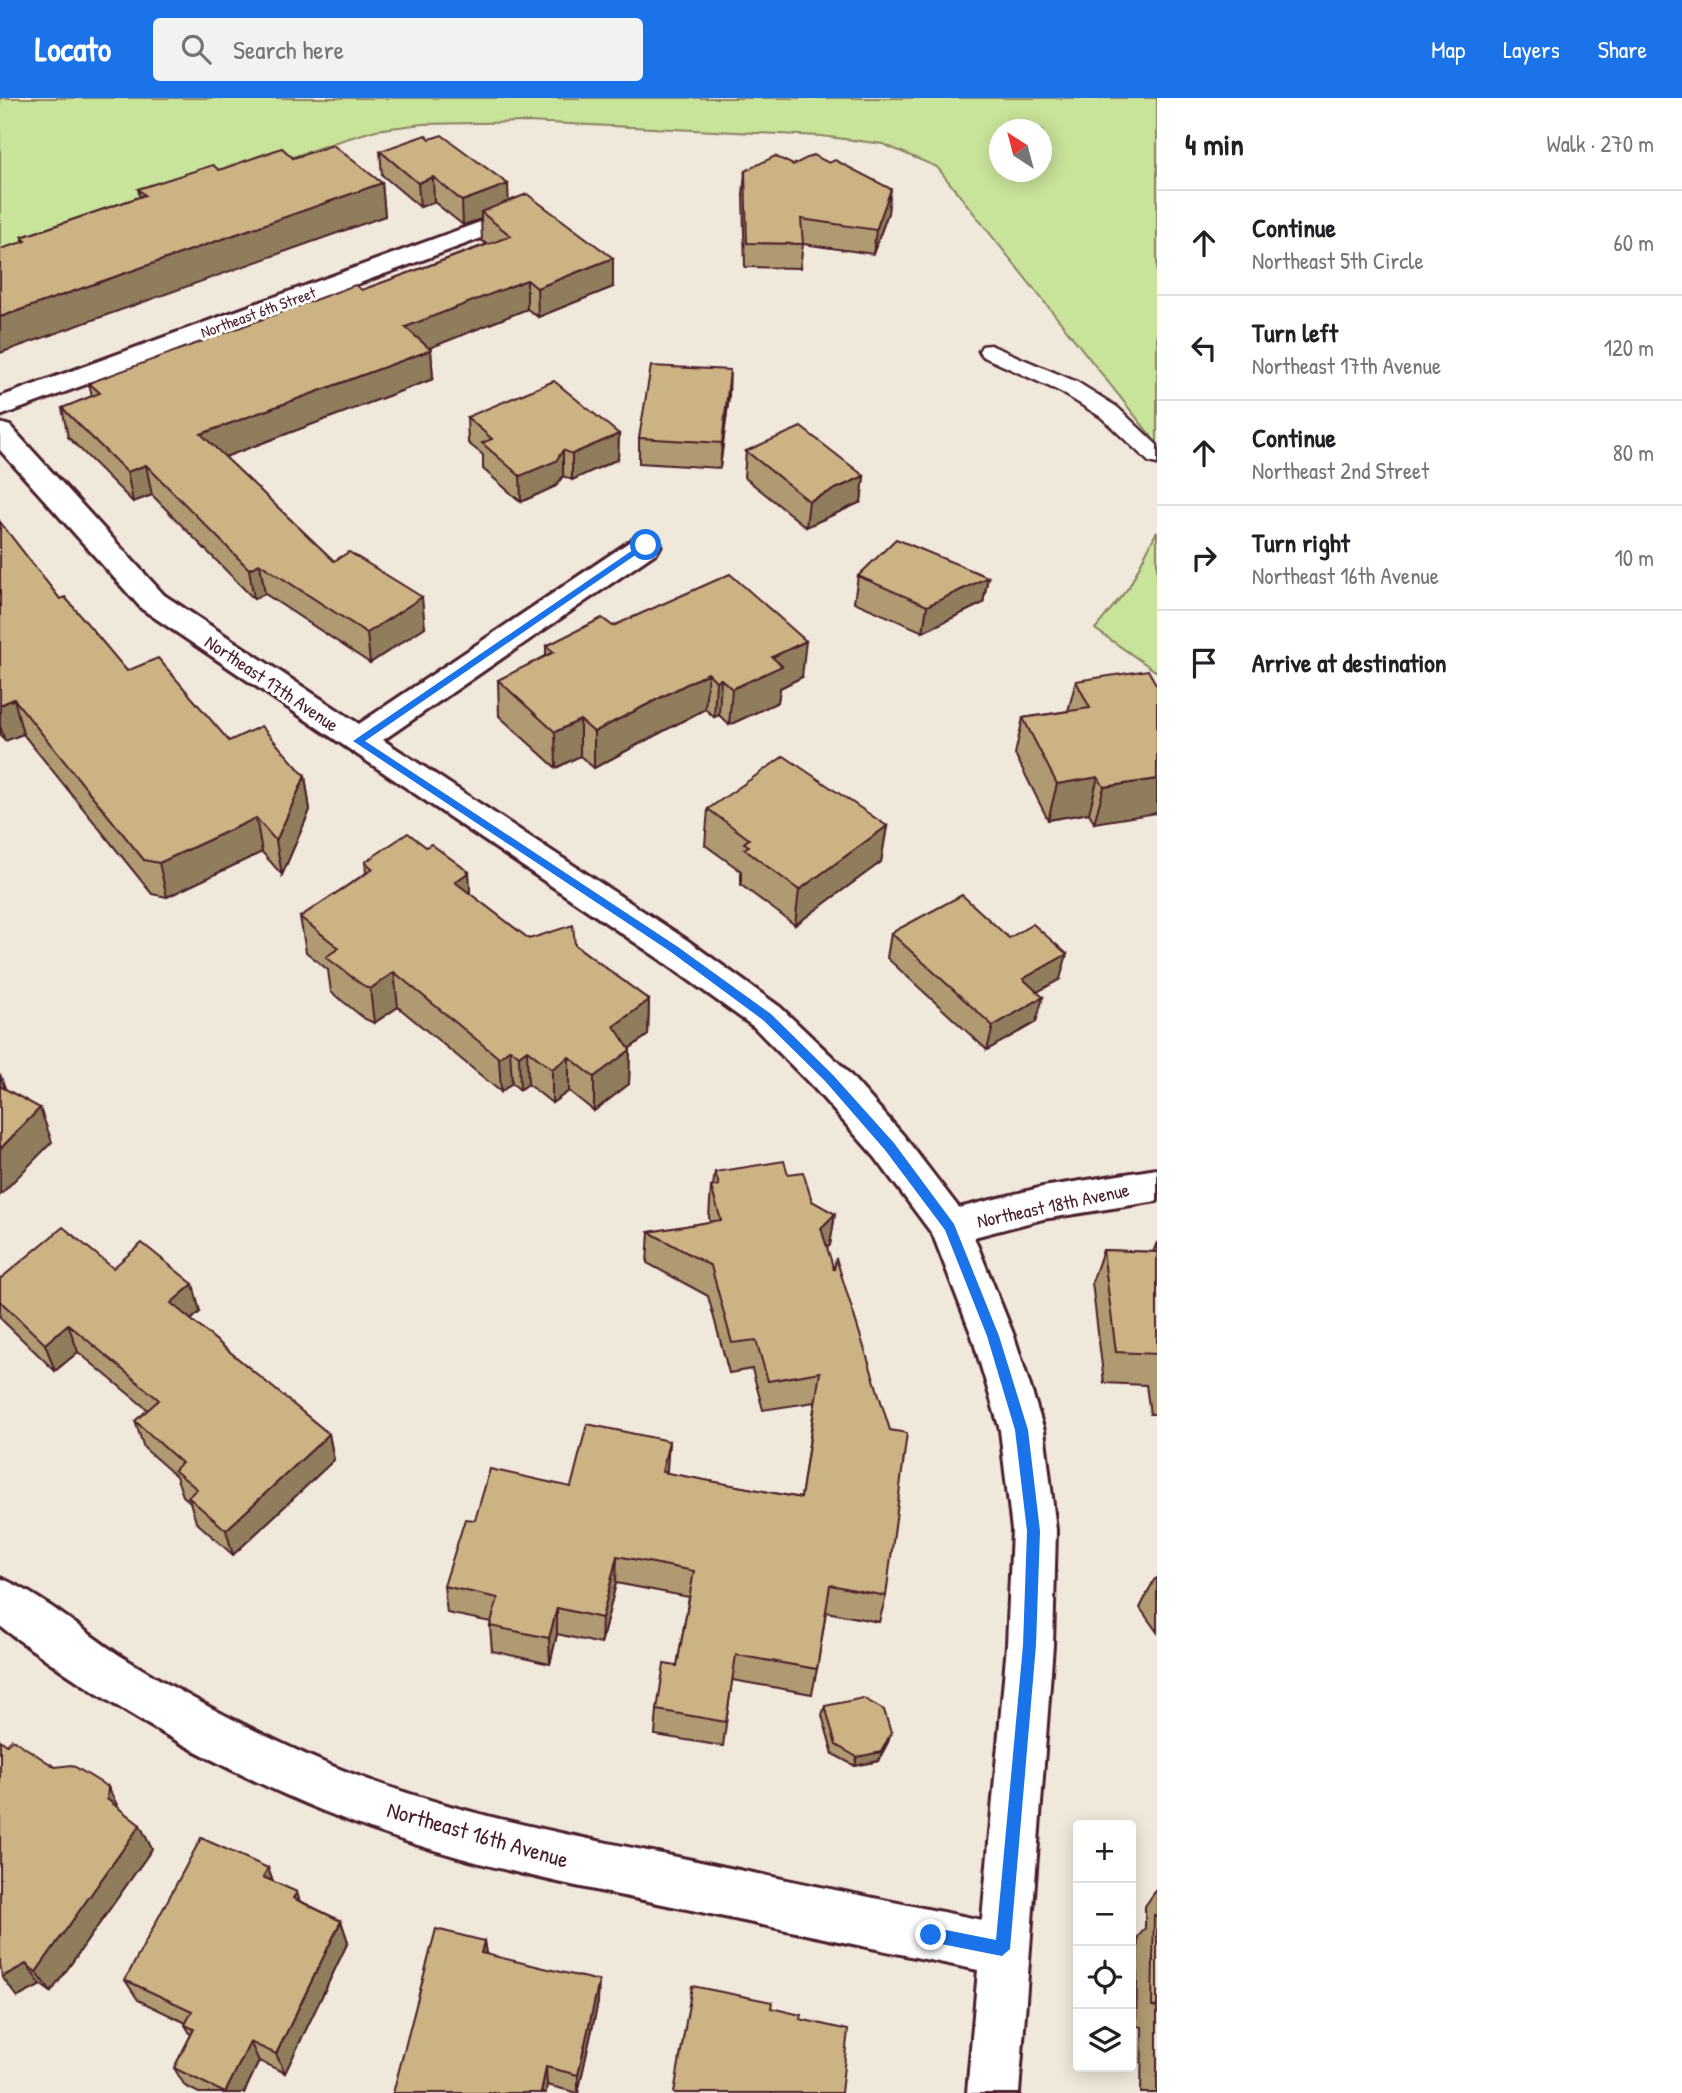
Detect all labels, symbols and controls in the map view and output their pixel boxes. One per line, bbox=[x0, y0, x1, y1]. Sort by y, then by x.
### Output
search box bbox=[153, 18, 643, 81]
text: Locato bbox=[35, 27, 111, 71]
icon: search bbox=[177, 30, 215, 68]
text: Search here bbox=[233, 32, 344, 67]
text: Map bbox=[1431, 33, 1465, 65]
text: Layers bbox=[1503, 33, 1560, 65]
text: Share bbox=[1598, 33, 1647, 65]
north arrow bbox=[989, 119, 1052, 182]
text: 4 min bbox=[1185, 124, 1244, 164]
text: Walk · 270 m bbox=[1547, 128, 1654, 159]
text: Continue bbox=[1252, 210, 1336, 245]
icon: ahead bbox=[1185, 224, 1223, 262]
text: 60 m bbox=[1614, 227, 1654, 258]
text: Northeast 5th Circle bbox=[1252, 245, 1424, 276]
street label: Northeast 6th Street bbox=[197, 281, 319, 343]
text: Turn left bbox=[1252, 315, 1338, 350]
icon: left bbox=[1185, 329, 1223, 367]
text: 120 m bbox=[1604, 332, 1654, 363]
text: Northeast 17th Avenue bbox=[1252, 350, 1441, 381]
text: Continue bbox=[1252, 420, 1336, 455]
icon: ahead bbox=[1185, 434, 1223, 472]
text: 80 m bbox=[1613, 437, 1654, 468]
text: Northeast 2nd Street bbox=[1252, 455, 1429, 486]
text: Turn right bbox=[1252, 525, 1350, 560]
route start bbox=[630, 529, 661, 560]
icon: right bbox=[1185, 539, 1223, 577]
text: 10 m bbox=[1614, 542, 1654, 573]
text: Northeast 16th Avenue bbox=[1252, 560, 1439, 591]
street label: Northeast 17th Avenue bbox=[200, 629, 344, 738]
icon: arrive bbox=[1185, 644, 1223, 682]
text: Arrive at destination bbox=[1252, 645, 1447, 680]
street label: Northeast 18th Avenue bbox=[974, 1176, 1132, 1234]
street label: Northeast 16th Avenue bbox=[384, 1793, 572, 1875]
map controls bbox=[1073, 1820, 1136, 2072]
button: + bbox=[1073, 1820, 1136, 1883]
button: − bbox=[1073, 1883, 1136, 1946]
route end bbox=[915, 1919, 946, 1950]
button: locate bbox=[1073, 1946, 1136, 2009]
button: layers bbox=[1073, 2009, 1136, 2072]

